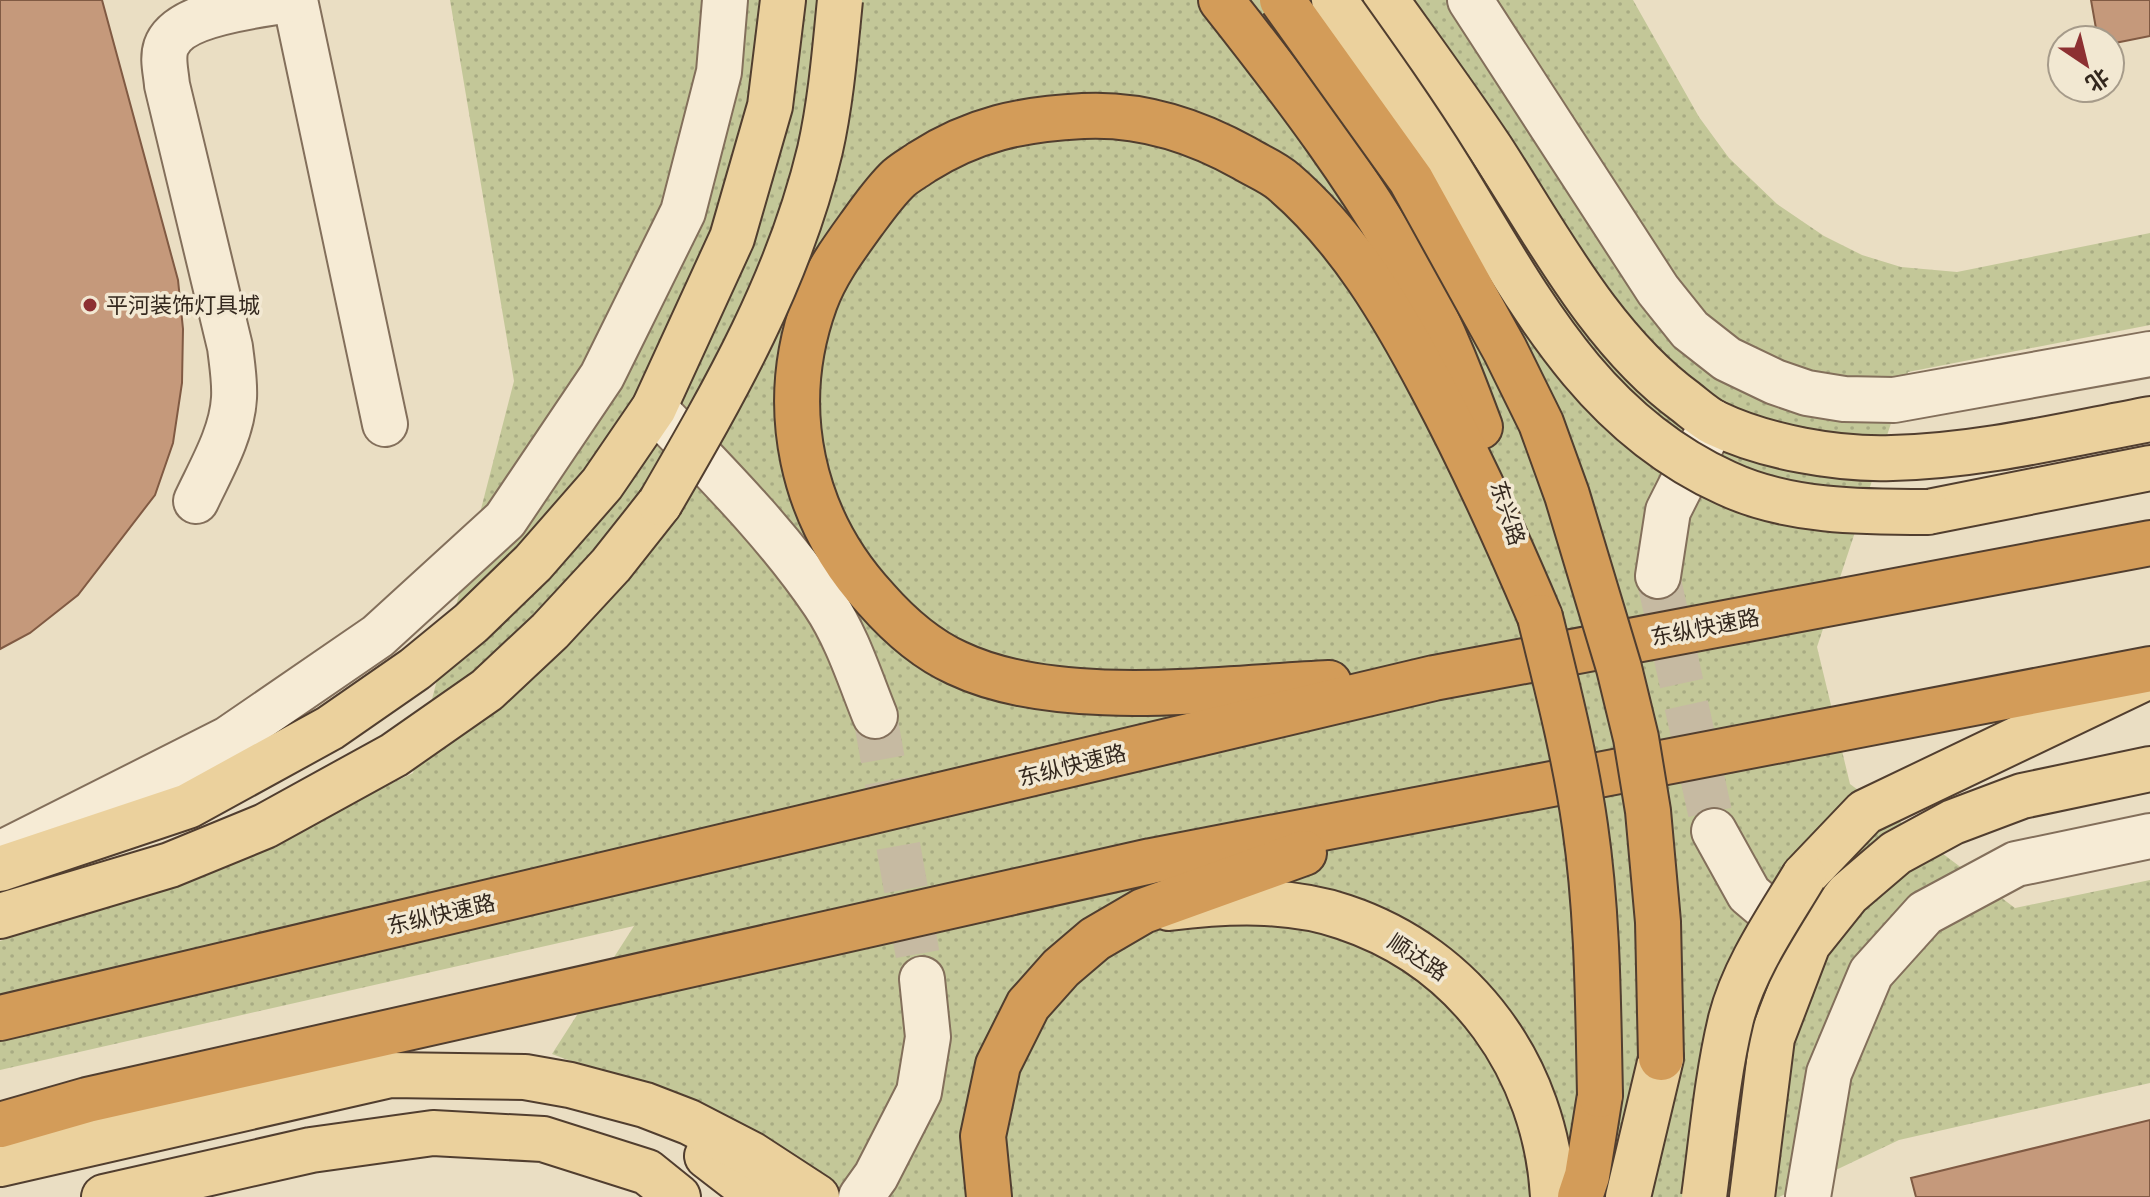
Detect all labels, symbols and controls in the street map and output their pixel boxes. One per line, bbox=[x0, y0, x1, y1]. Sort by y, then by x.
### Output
north arrow bbox=[2046, 24, 2126, 104]
text: 北 bbox=[2081, 63, 2113, 97]
place label: 平河装饰灯具城 bbox=[106, 293, 260, 318]
marker: 平河装饰灯具城 bbox=[81, 296, 99, 314]
street label: 东兴路 bbox=[1485, 478, 1530, 548]
street label: 东纵快速路 bbox=[1649, 605, 1761, 650]
street label: 东纵快速路 bbox=[1016, 740, 1129, 791]
street label: 东纵快速路 bbox=[385, 890, 498, 939]
street label: 顺达路 bbox=[1383, 929, 1452, 986]

